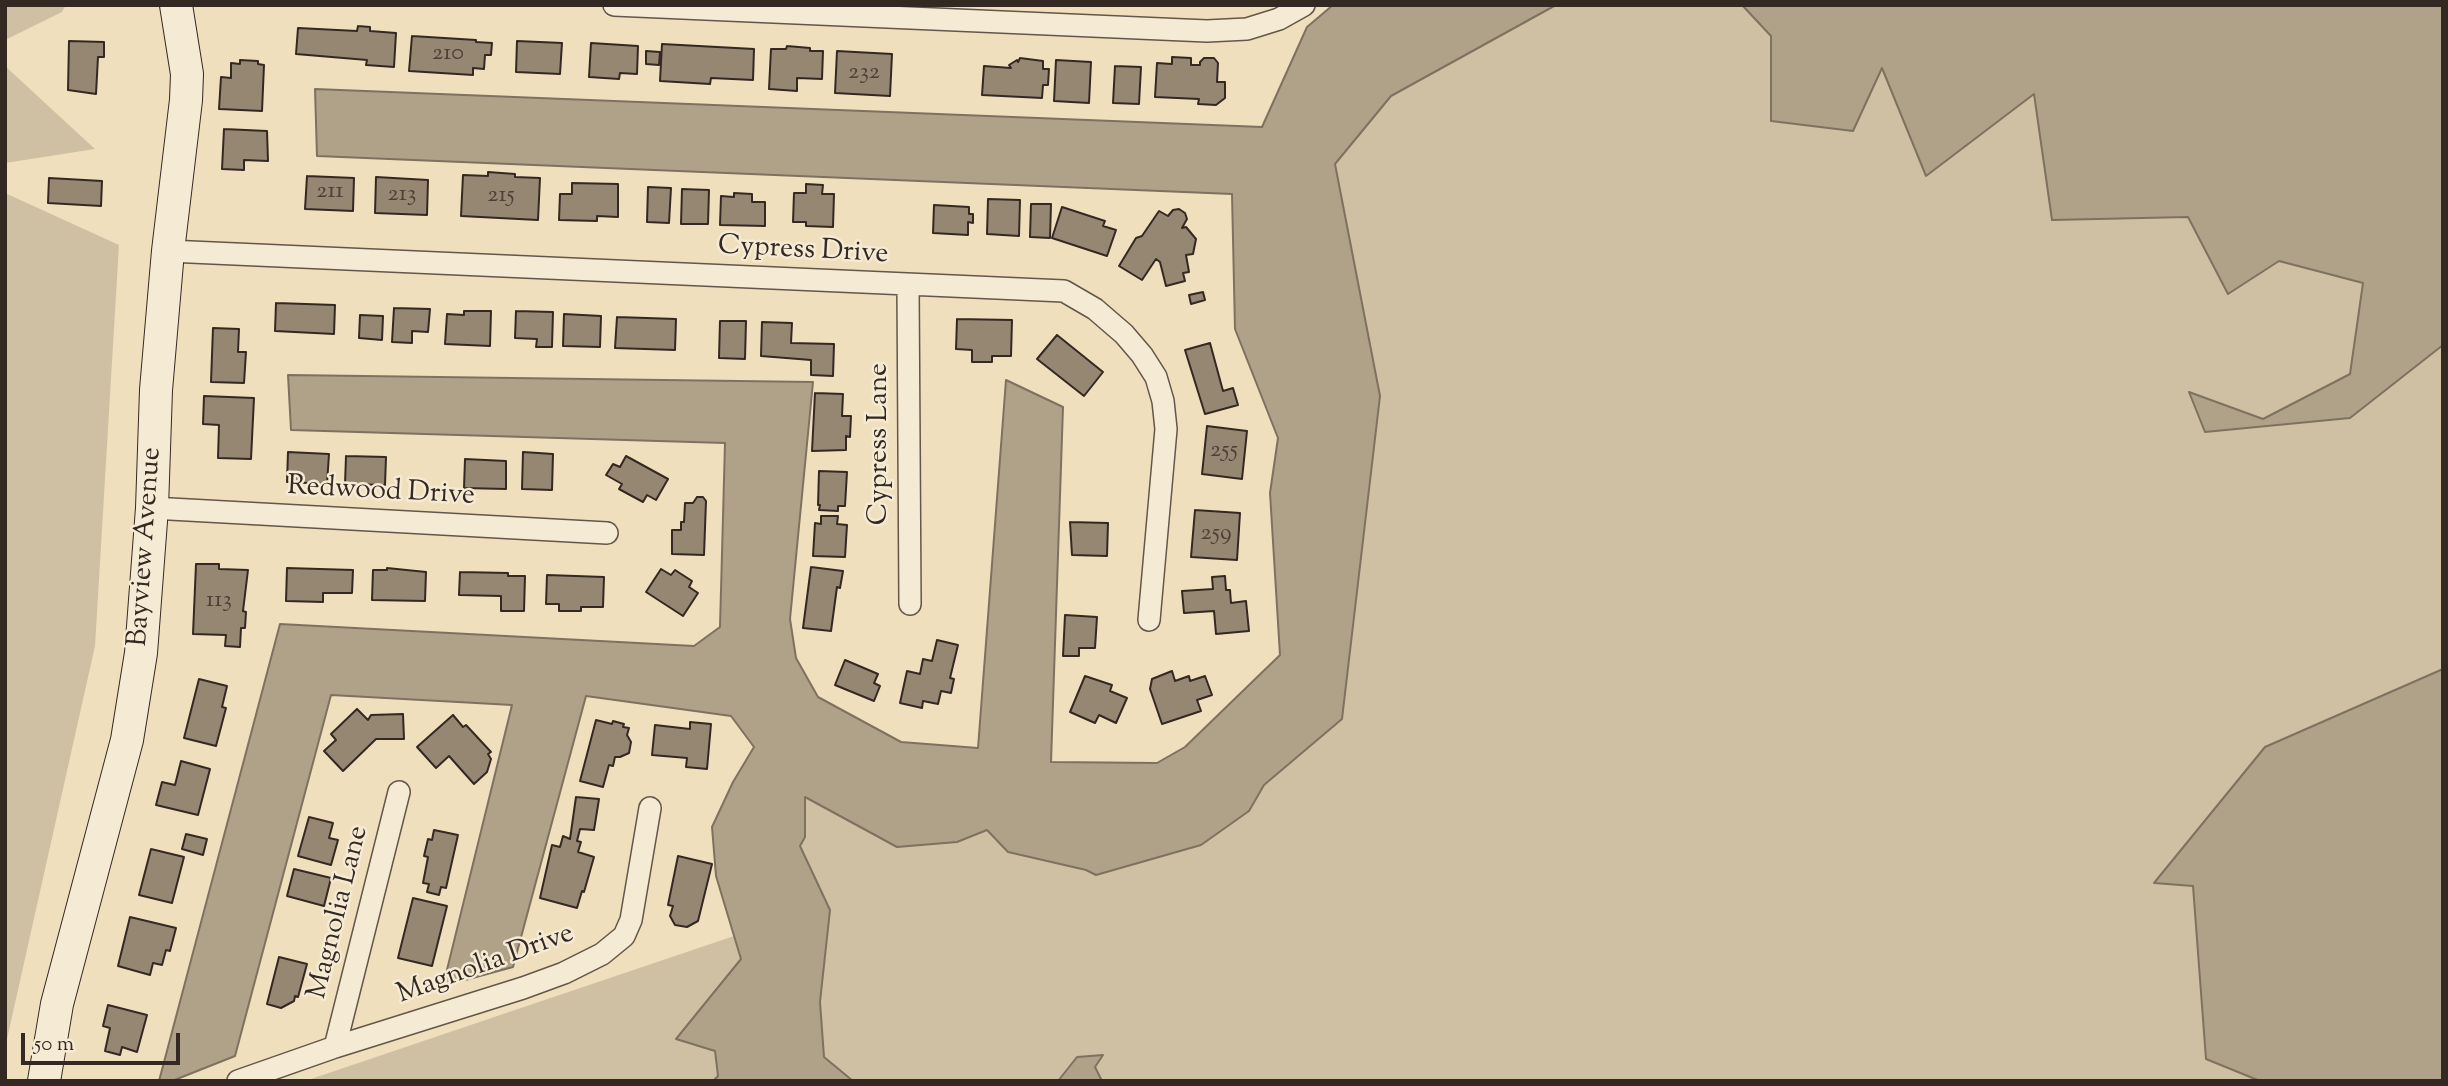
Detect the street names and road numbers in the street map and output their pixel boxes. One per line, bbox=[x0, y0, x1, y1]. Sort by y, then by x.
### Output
street label: Cypress Drive bbox=[717, 231, 889, 273]
street label: Cypress Lane bbox=[864, 363, 898, 525]
street label: Bayview Avenue bbox=[123, 446, 171, 648]
street label: Redwood Drive bbox=[286, 471, 476, 515]
street label: Magnolia Lane bbox=[302, 823, 378, 1003]
street label: Magnolia Drive bbox=[393, 919, 579, 1013]

